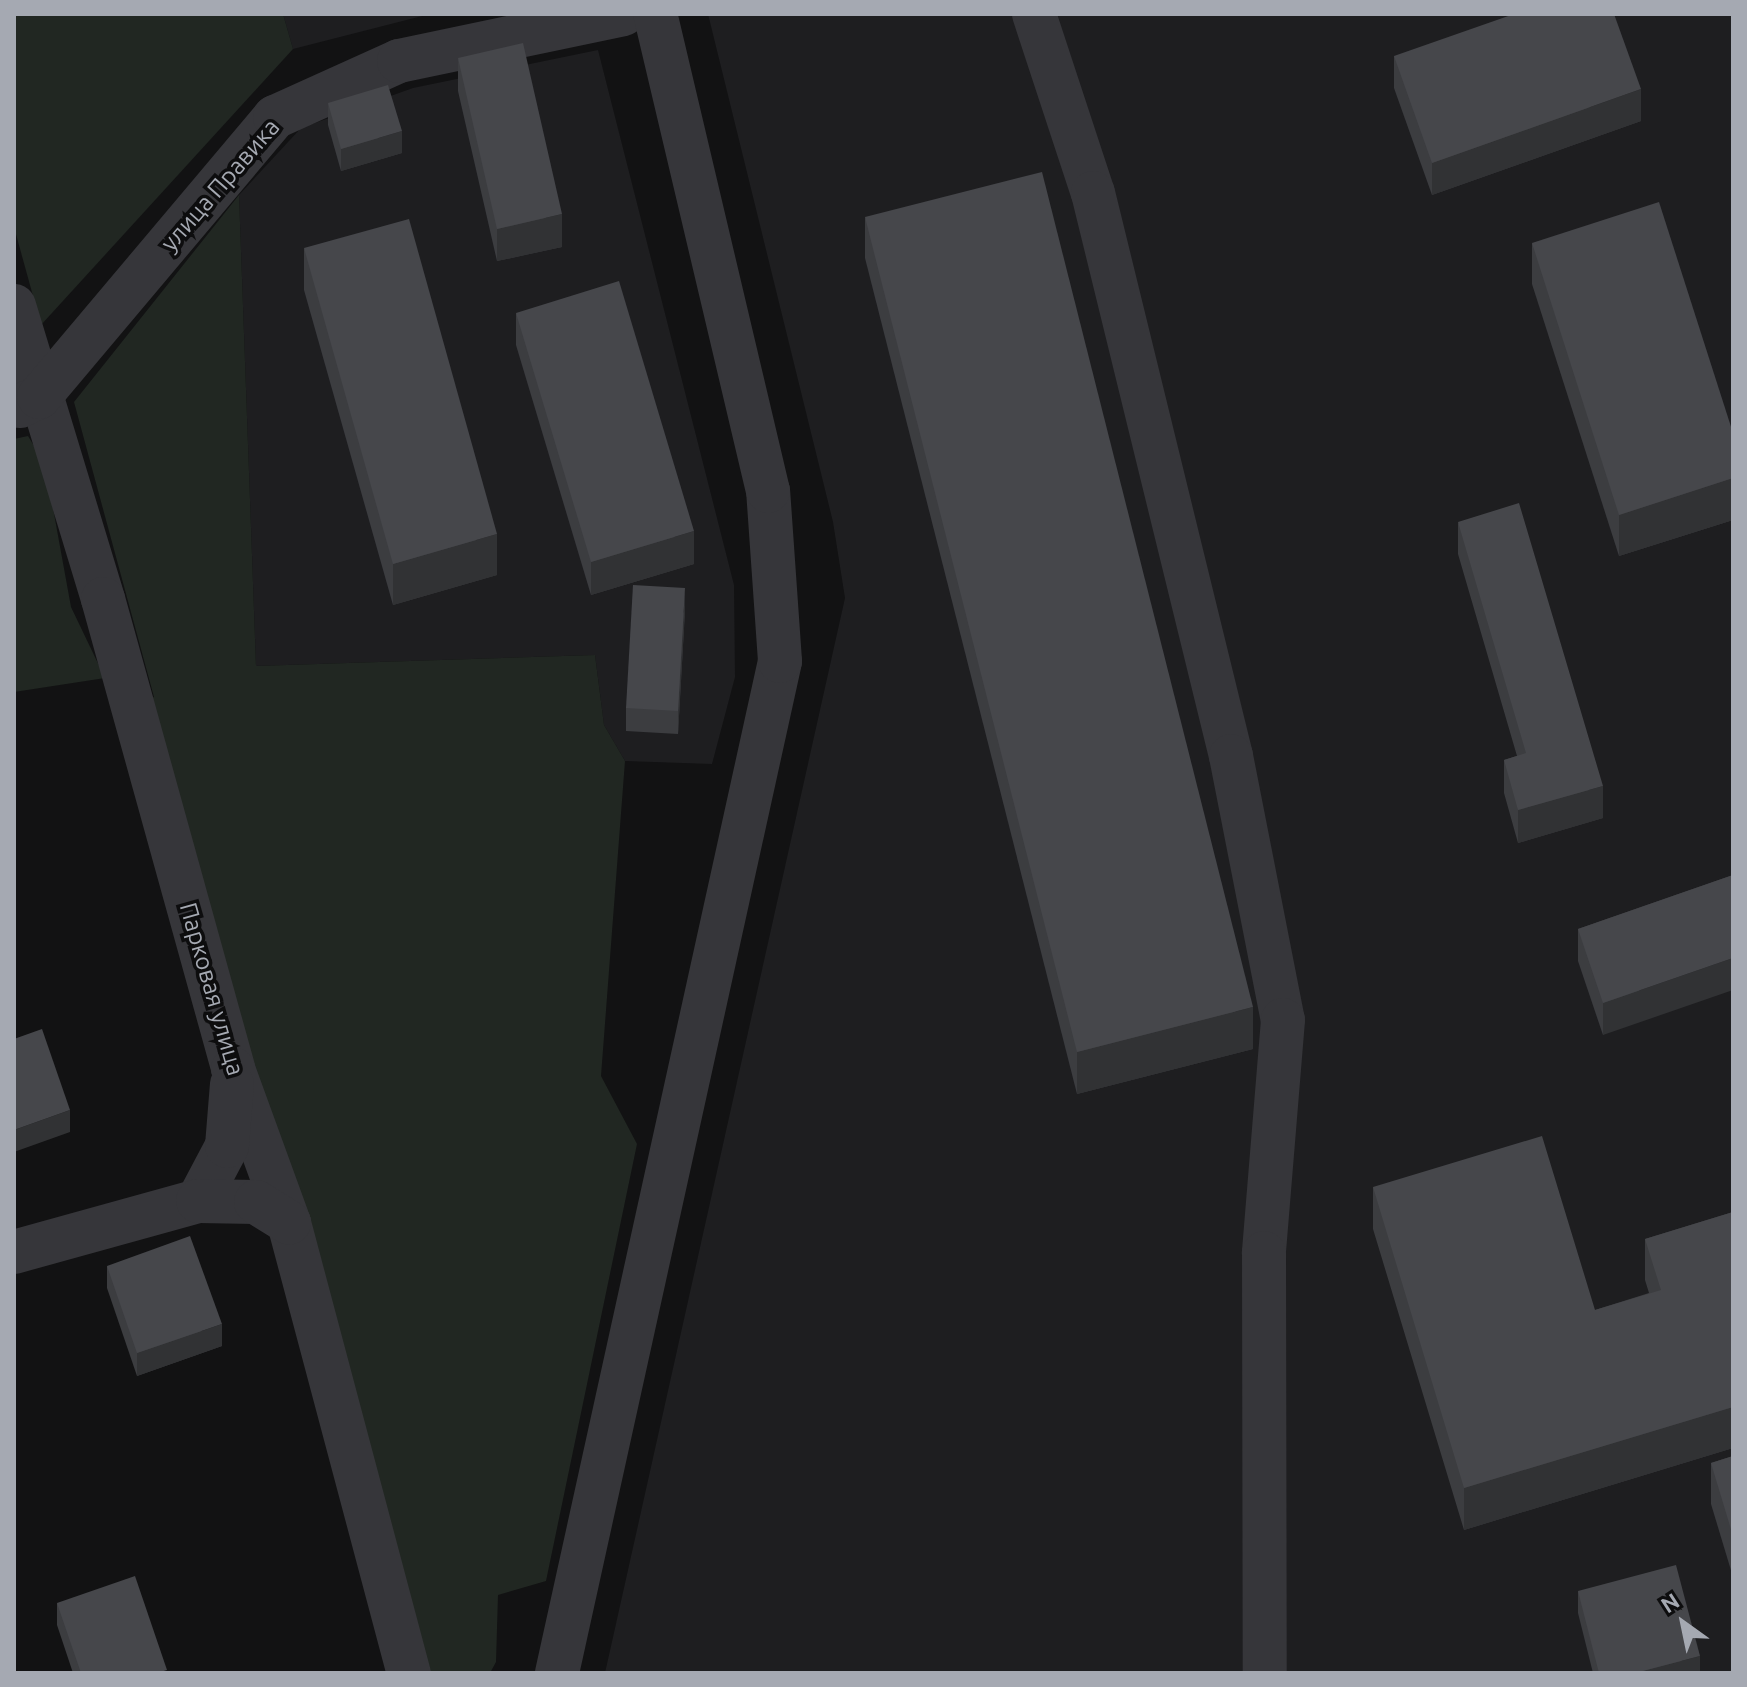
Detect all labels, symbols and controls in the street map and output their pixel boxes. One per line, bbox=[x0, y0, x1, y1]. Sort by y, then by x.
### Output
street label: улица Правика bbox=[155, 113, 285, 257]
street label: Парковая улица bbox=[174, 899, 250, 1079]
north arrow bbox=[1643, 1583, 1723, 1663]
text: N bbox=[1656, 1588, 1683, 1617]

